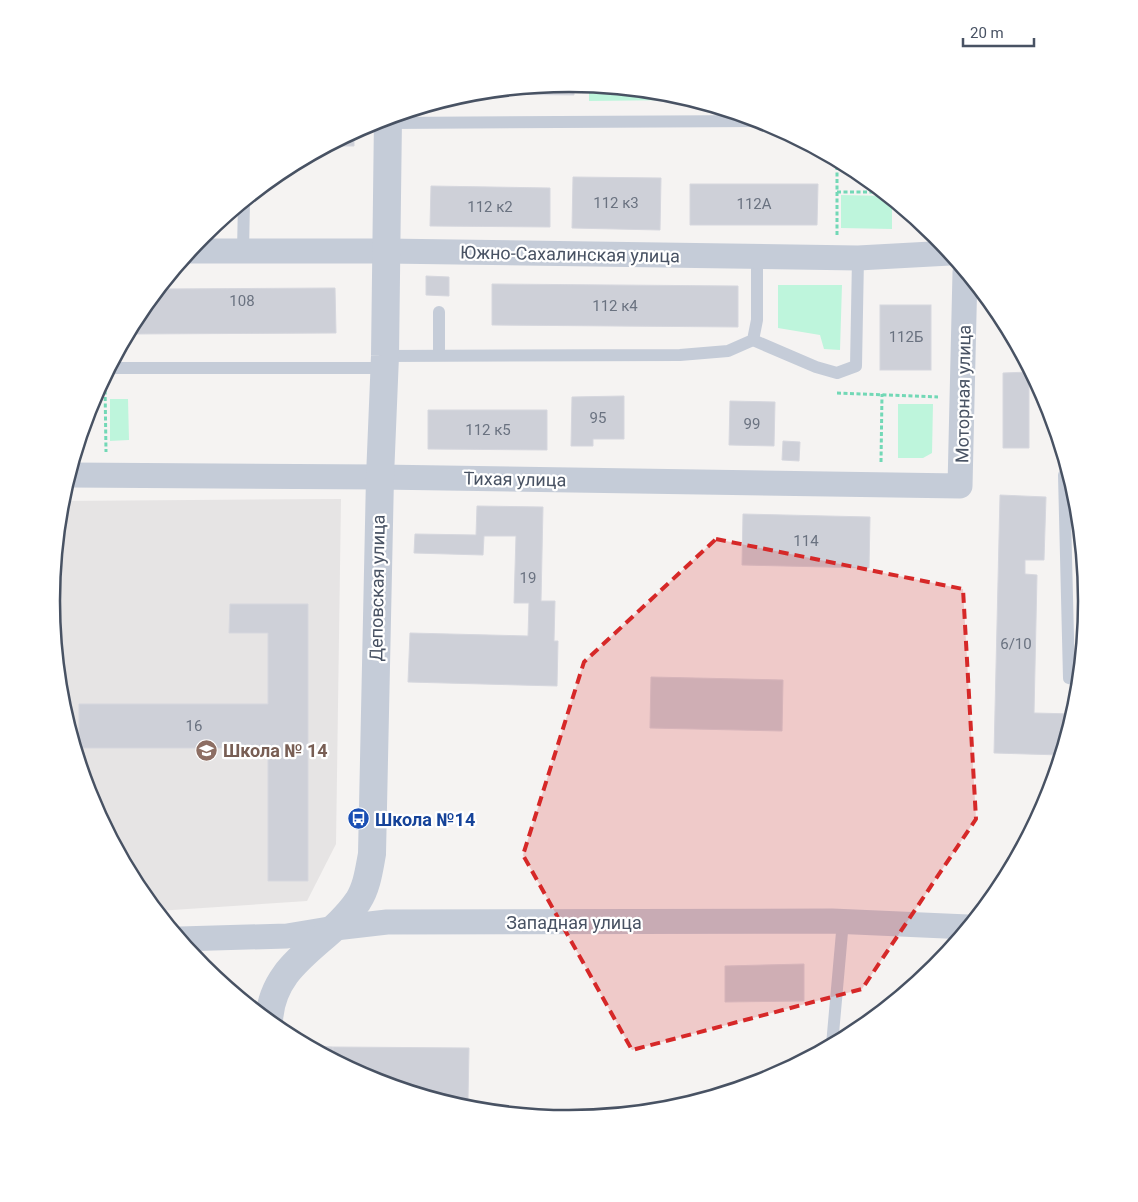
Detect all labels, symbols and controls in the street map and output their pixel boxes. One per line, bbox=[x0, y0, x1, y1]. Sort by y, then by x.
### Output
scale bar bbox=[963, 15, 1034, 47]
text: 20 m bbox=[970, 24, 1004, 42]
house number: 112 к3 bbox=[593, 194, 639, 212]
house number: 112А bbox=[736, 195, 772, 213]
house number: 112 к2 bbox=[467, 198, 513, 216]
street label: Южно-Сахалинская улица bbox=[460, 242, 680, 266]
house number: 108 bbox=[229, 292, 255, 310]
house number: 112 к4 bbox=[592, 297, 638, 315]
street label: Моторная улица bbox=[951, 325, 975, 463]
house number: 112Б bbox=[889, 328, 923, 346]
house number: 95 bbox=[590, 409, 606, 427]
house number: 99 bbox=[744, 415, 760, 433]
house number: 112 к5 bbox=[465, 421, 511, 439]
street label: Тихая улица bbox=[463, 468, 567, 490]
street label: Деповская улица bbox=[365, 514, 389, 662]
house number: 114 bbox=[793, 532, 819, 550]
house number: 19 bbox=[520, 569, 536, 587]
house number: 6/10 bbox=[1000, 635, 1032, 653]
house number: 16 bbox=[186, 717, 202, 735]
school or university icon: Школа № 14 bbox=[195, 738, 219, 762]
place label: Школа № 14 bbox=[223, 740, 328, 761]
bus stop icon: Школа №14 bbox=[347, 807, 371, 831]
place label: Школа №14 bbox=[375, 809, 475, 830]
street label: Западная улица bbox=[506, 912, 642, 933]

